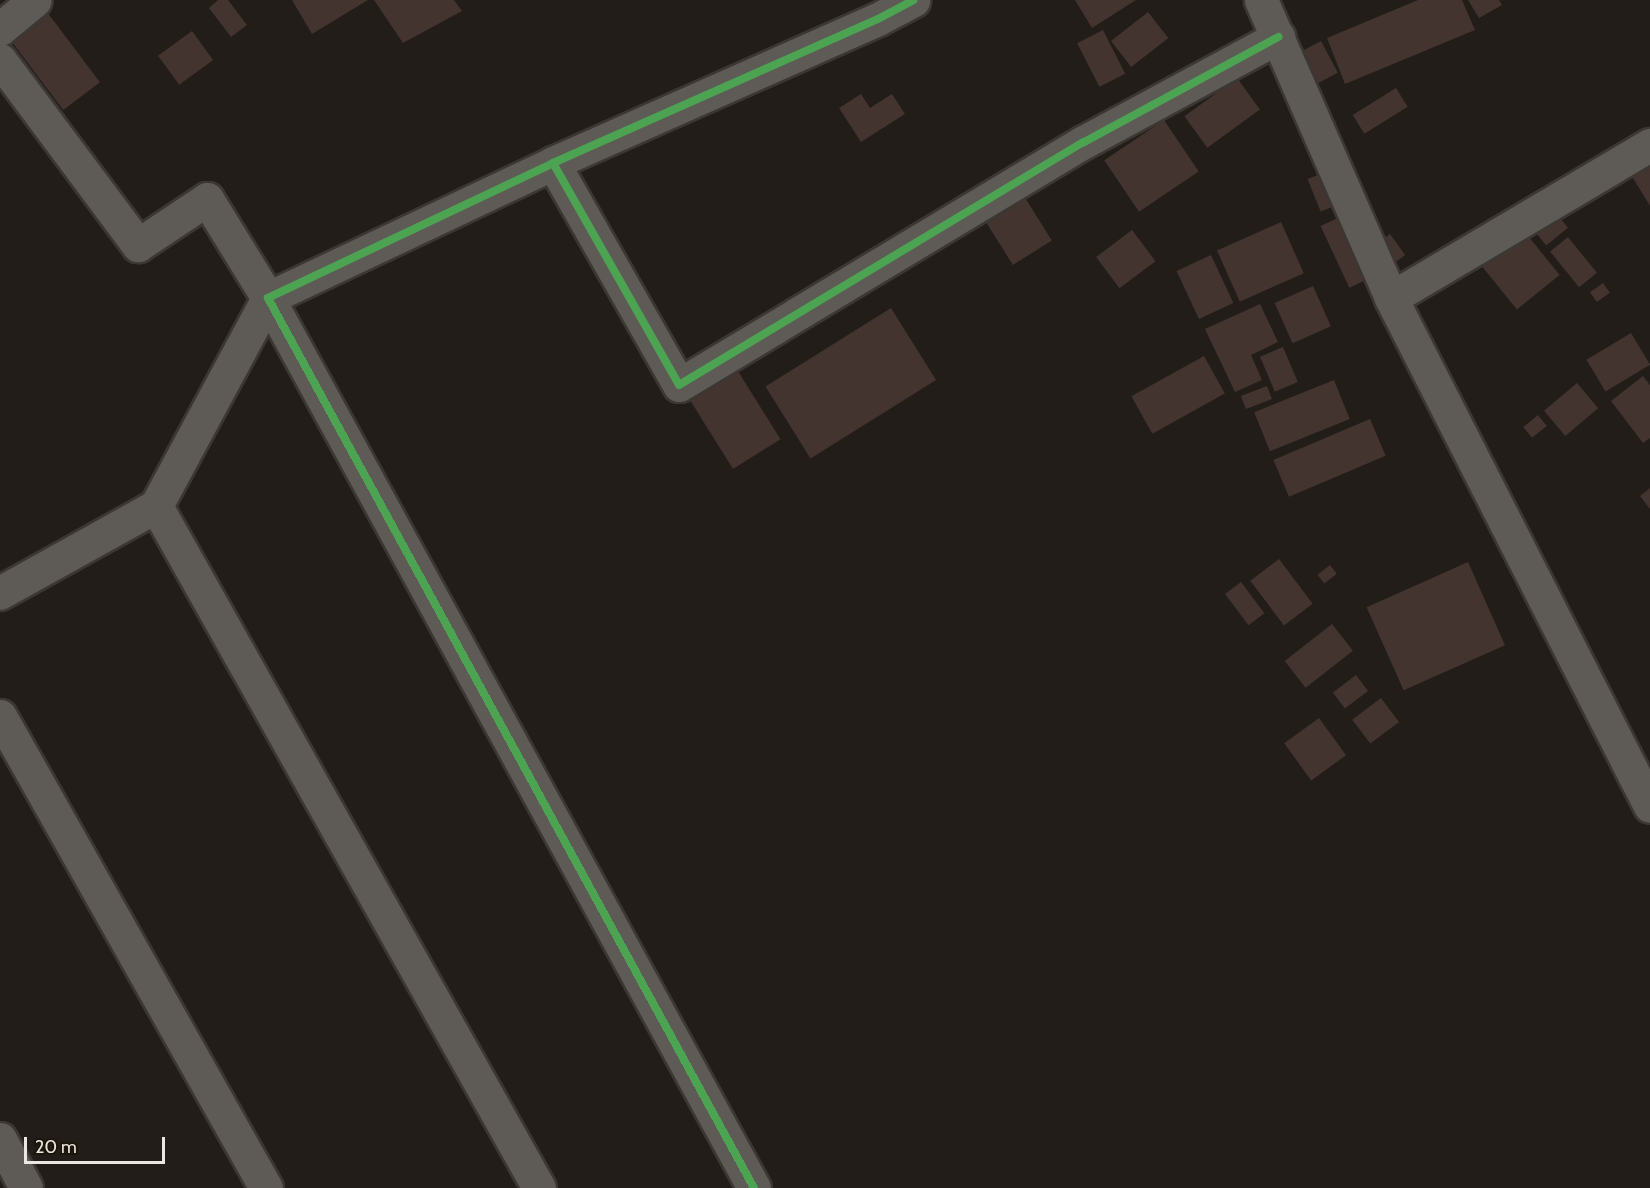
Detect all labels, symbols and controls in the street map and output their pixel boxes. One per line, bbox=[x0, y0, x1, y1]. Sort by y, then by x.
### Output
scale bar bbox=[27, 1125, 168, 1163]
text: 20 m bbox=[35, 1136, 77, 1158]

